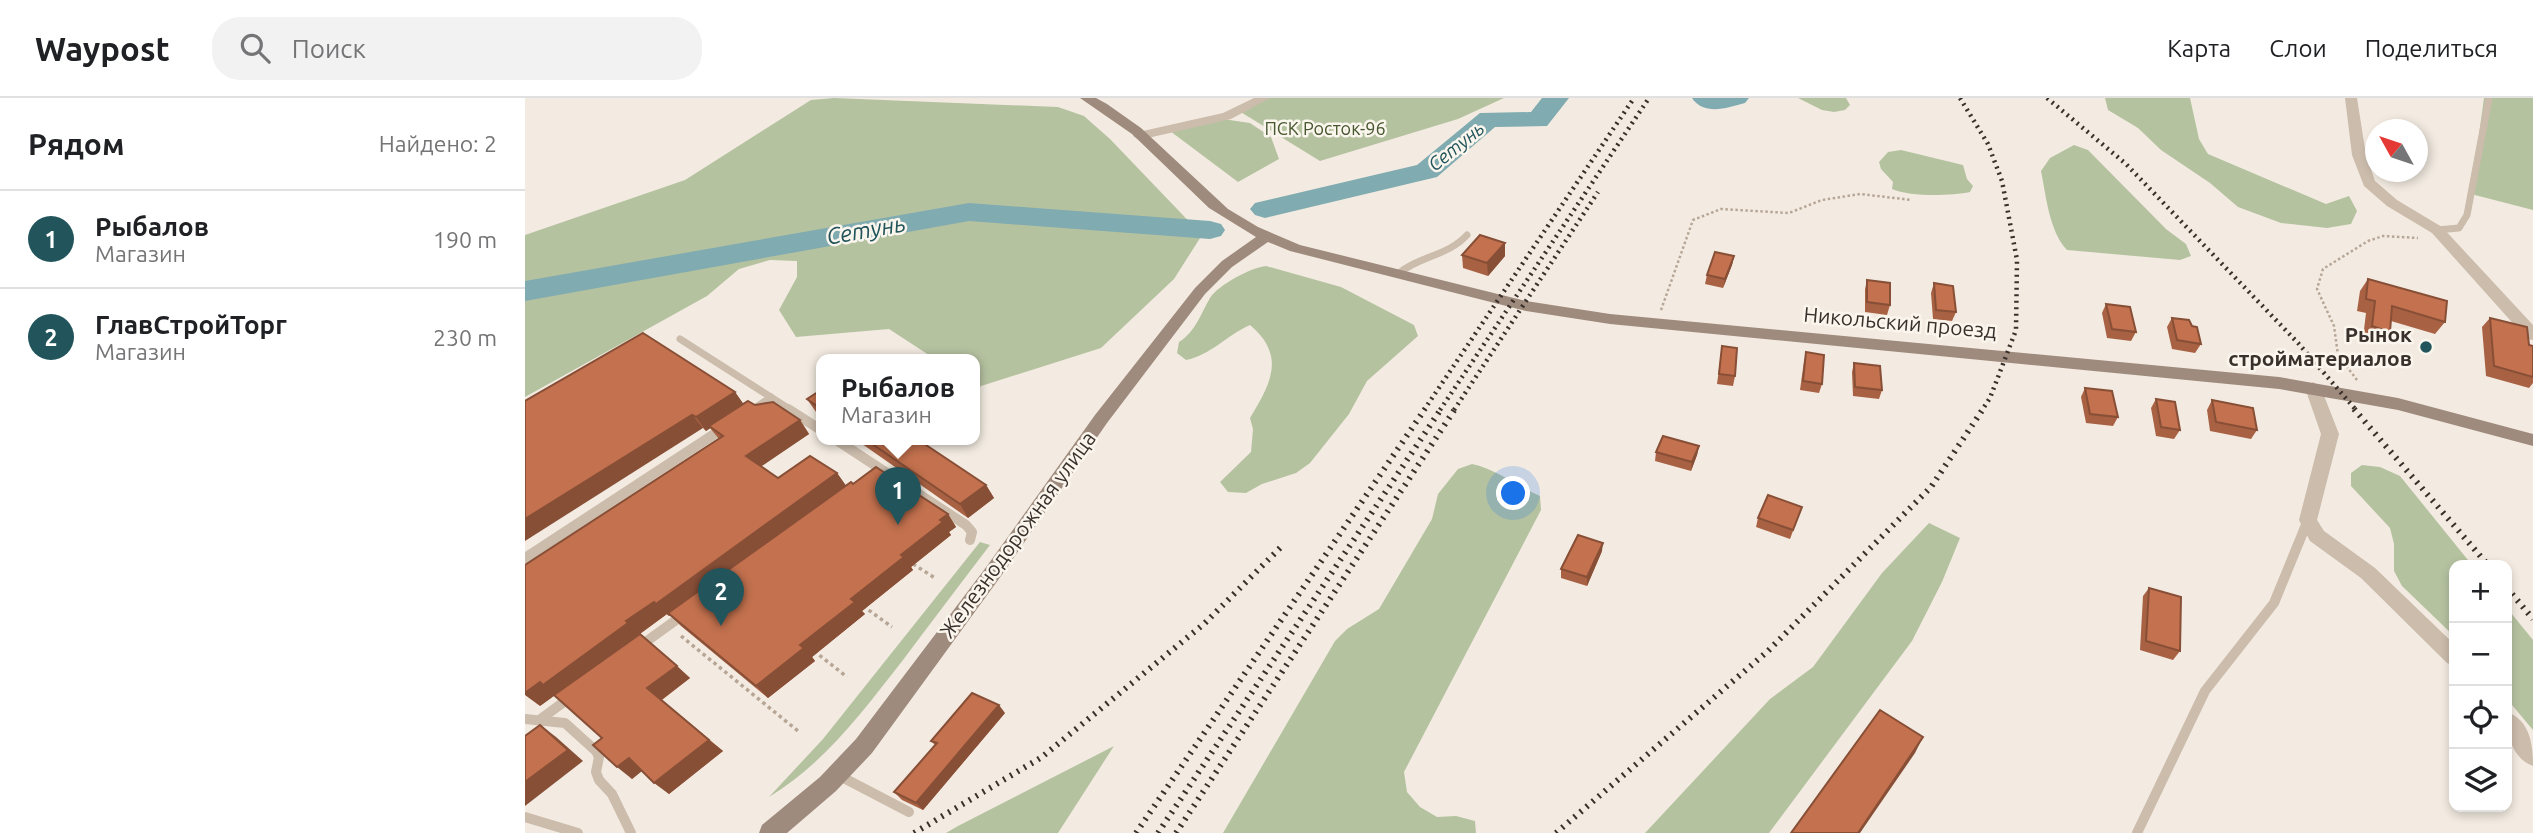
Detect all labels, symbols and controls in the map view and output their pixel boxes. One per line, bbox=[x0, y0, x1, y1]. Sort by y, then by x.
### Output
search box bbox=[212, 17, 702, 80]
icon: search bbox=[236, 29, 274, 67]
text: Waypost bbox=[35, 30, 170, 67]
text: Поиск bbox=[292, 34, 366, 63]
text: Карта bbox=[2167, 35, 2231, 62]
text: Слои bbox=[2269, 35, 2327, 62]
text: Поделиться bbox=[2365, 35, 2498, 62]
water label: Сетунь bbox=[1423, 117, 1489, 175]
park label: ПСК Росток-96 bbox=[1264, 118, 1386, 138]
north arrow bbox=[2365, 119, 2428, 182]
text: Рядом bbox=[28, 127, 124, 161]
text: Найдено: 2 bbox=[379, 131, 497, 156]
water label: Сетунь bbox=[824, 210, 907, 249]
text: Рыбалов bbox=[95, 212, 209, 241]
text: 1 bbox=[45, 227, 57, 252]
text: 190 m bbox=[433, 227, 497, 252]
text: Магазин bbox=[95, 241, 186, 266]
street label: Никольский проезд bbox=[1803, 302, 1998, 342]
text: ГлавСтройТорг bbox=[95, 310, 287, 339]
place label: Рынок стройматериалов bbox=[2228, 322, 2412, 370]
text: 2 bbox=[45, 325, 57, 350]
text: 230 m bbox=[433, 325, 497, 350]
text: Магазин bbox=[95, 339, 186, 364]
marker: Рынок стройматериалов bbox=[2418, 339, 2434, 355]
popup bbox=[816, 354, 980, 445]
text: Рыбалов bbox=[841, 373, 955, 402]
text: Магазин bbox=[841, 402, 932, 427]
street label: Железнодорожная улица bbox=[934, 427, 1100, 642]
pin: 1 bbox=[875, 467, 921, 525]
your location bbox=[1496, 476, 1530, 510]
map controls bbox=[2449, 560, 2512, 812]
button: + bbox=[2449, 560, 2512, 623]
pin: 2 bbox=[698, 568, 744, 626]
button: − bbox=[2449, 623, 2512, 686]
button: locate bbox=[2449, 686, 2512, 749]
button: layers bbox=[2449, 749, 2512, 812]

